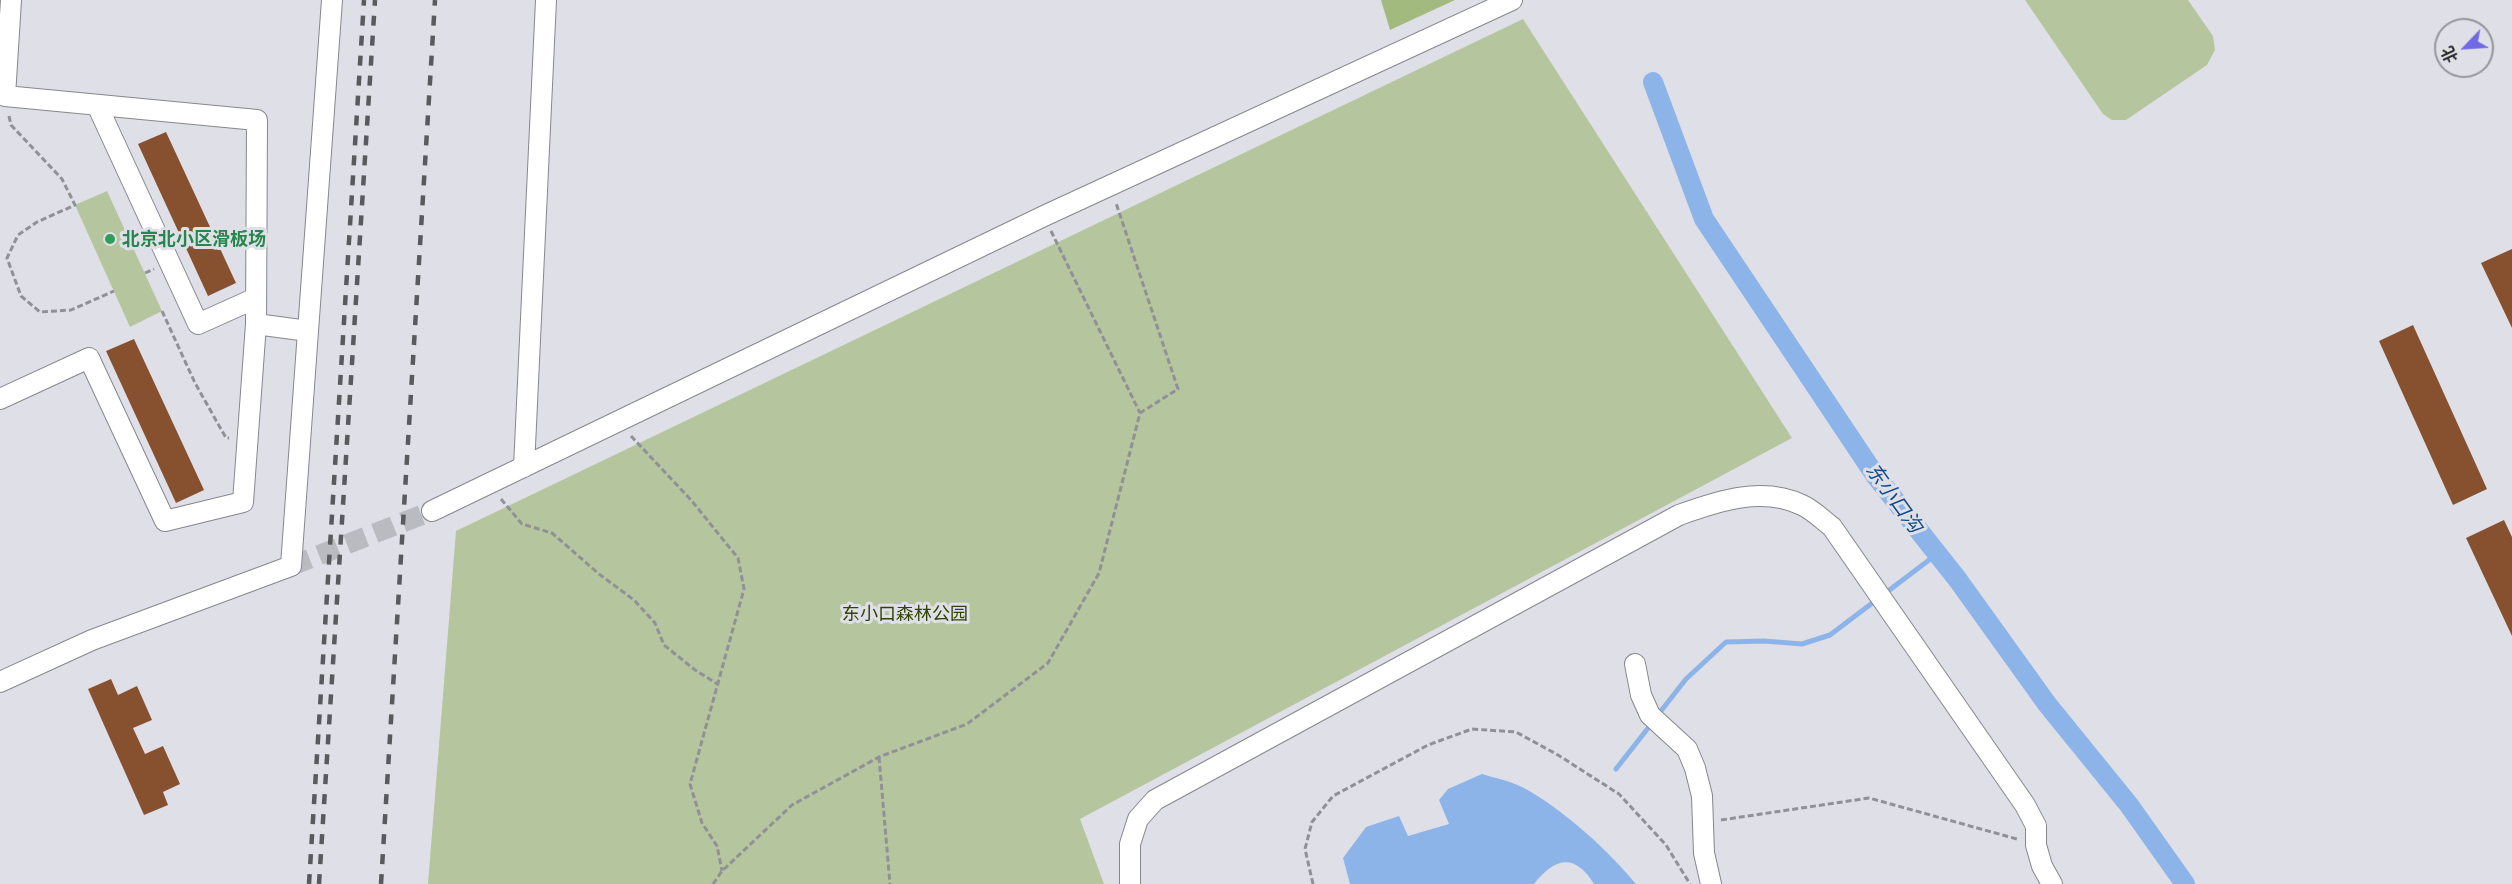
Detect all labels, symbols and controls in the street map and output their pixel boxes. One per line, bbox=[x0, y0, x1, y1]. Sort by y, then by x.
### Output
north arrow bbox=[2434, 18, 2494, 78]
text: 北 bbox=[2437, 44, 2461, 66]
place label: 北京北小区滑板场 bbox=[122, 228, 266, 250]
marker: 北京北小区滑板场 bbox=[103, 232, 117, 246]
water label: 东小口沟 bbox=[1861, 459, 1927, 537]
park label: 东小口森林公园 bbox=[842, 603, 968, 625]

